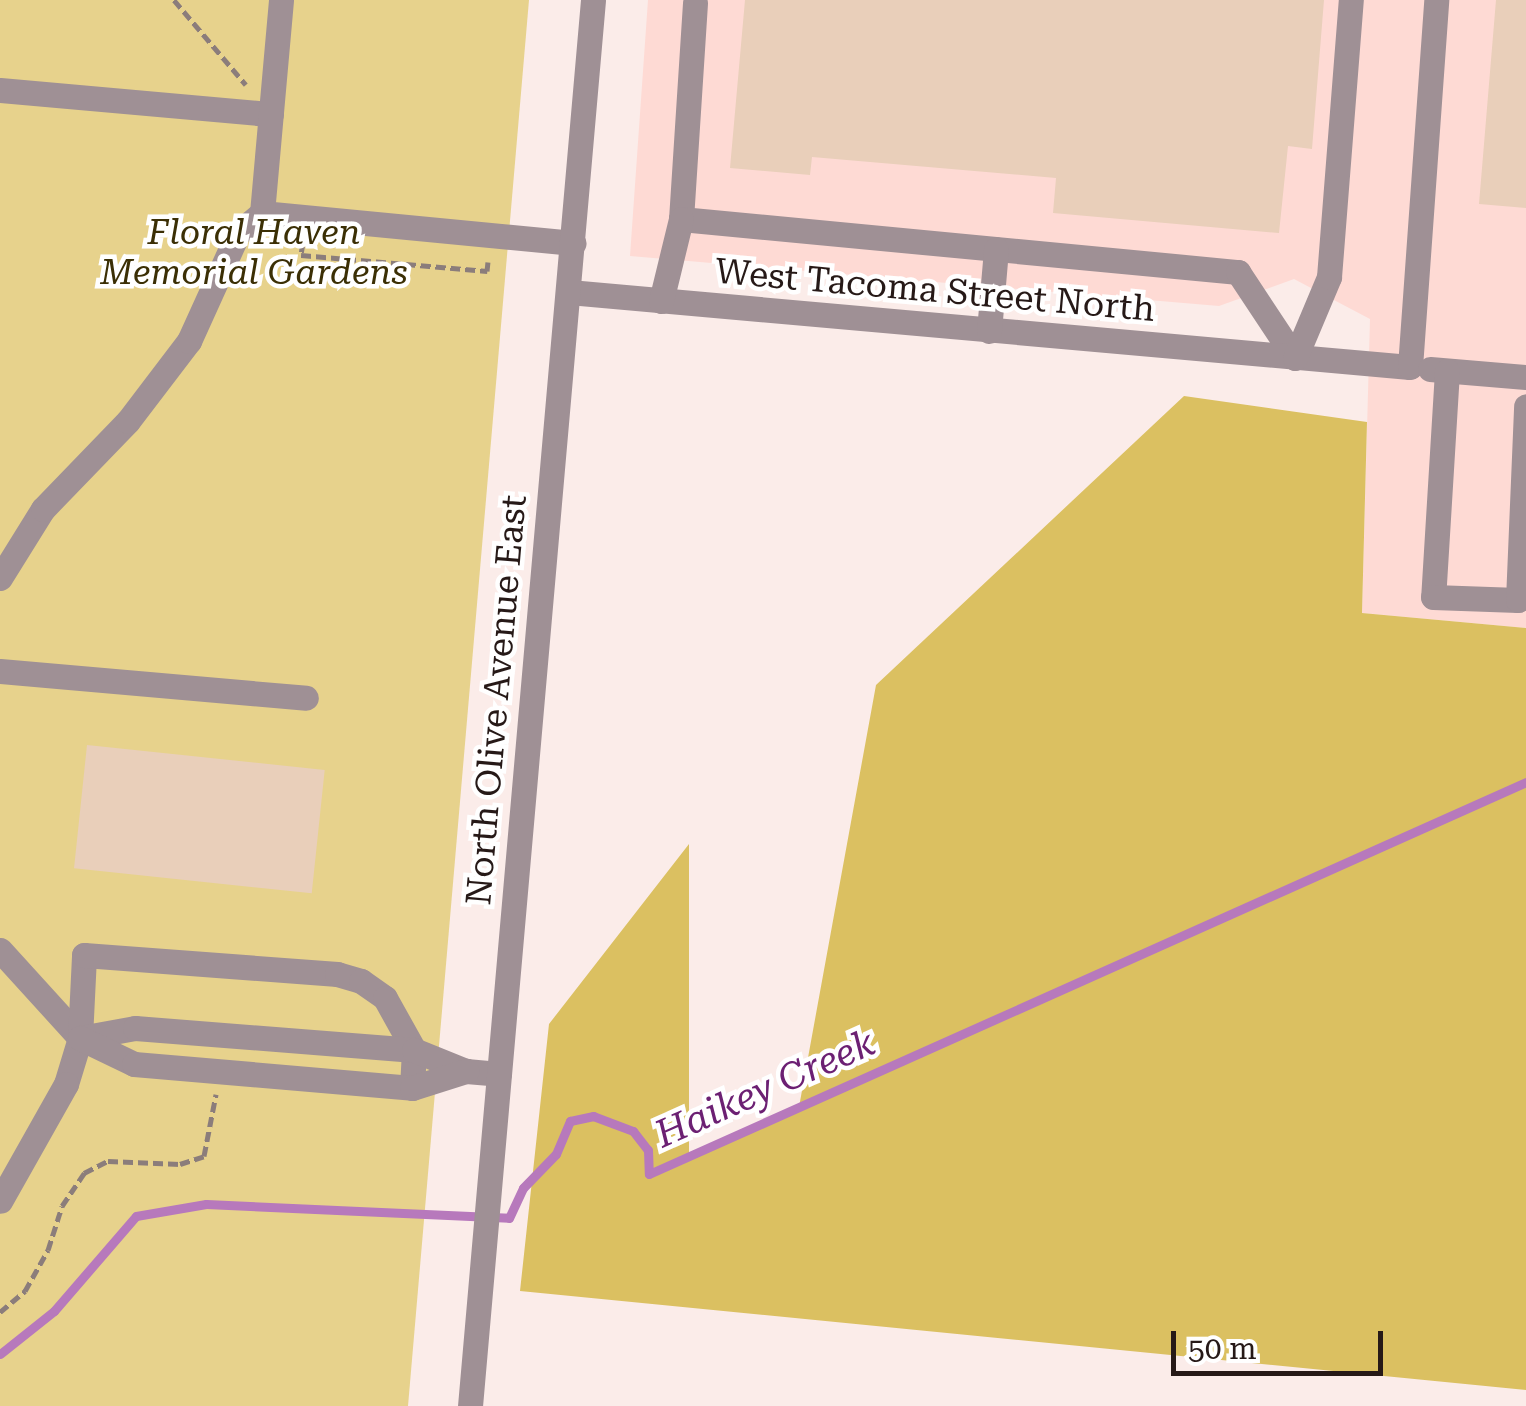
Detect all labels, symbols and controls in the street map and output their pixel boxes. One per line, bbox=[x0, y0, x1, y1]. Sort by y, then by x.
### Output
park label: Floral Haven Memorial Gardens bbox=[100, 212, 408, 294]
street label: West Tacoma Street North bbox=[713, 251, 1157, 331]
street label: North Olive Avenue East bbox=[458, 493, 536, 907]
water label: Haikey Creek bbox=[648, 1020, 882, 1158]
scale bar bbox=[1176, 1311, 1388, 1373]
text: 50 m bbox=[1188, 1331, 1257, 1366]

